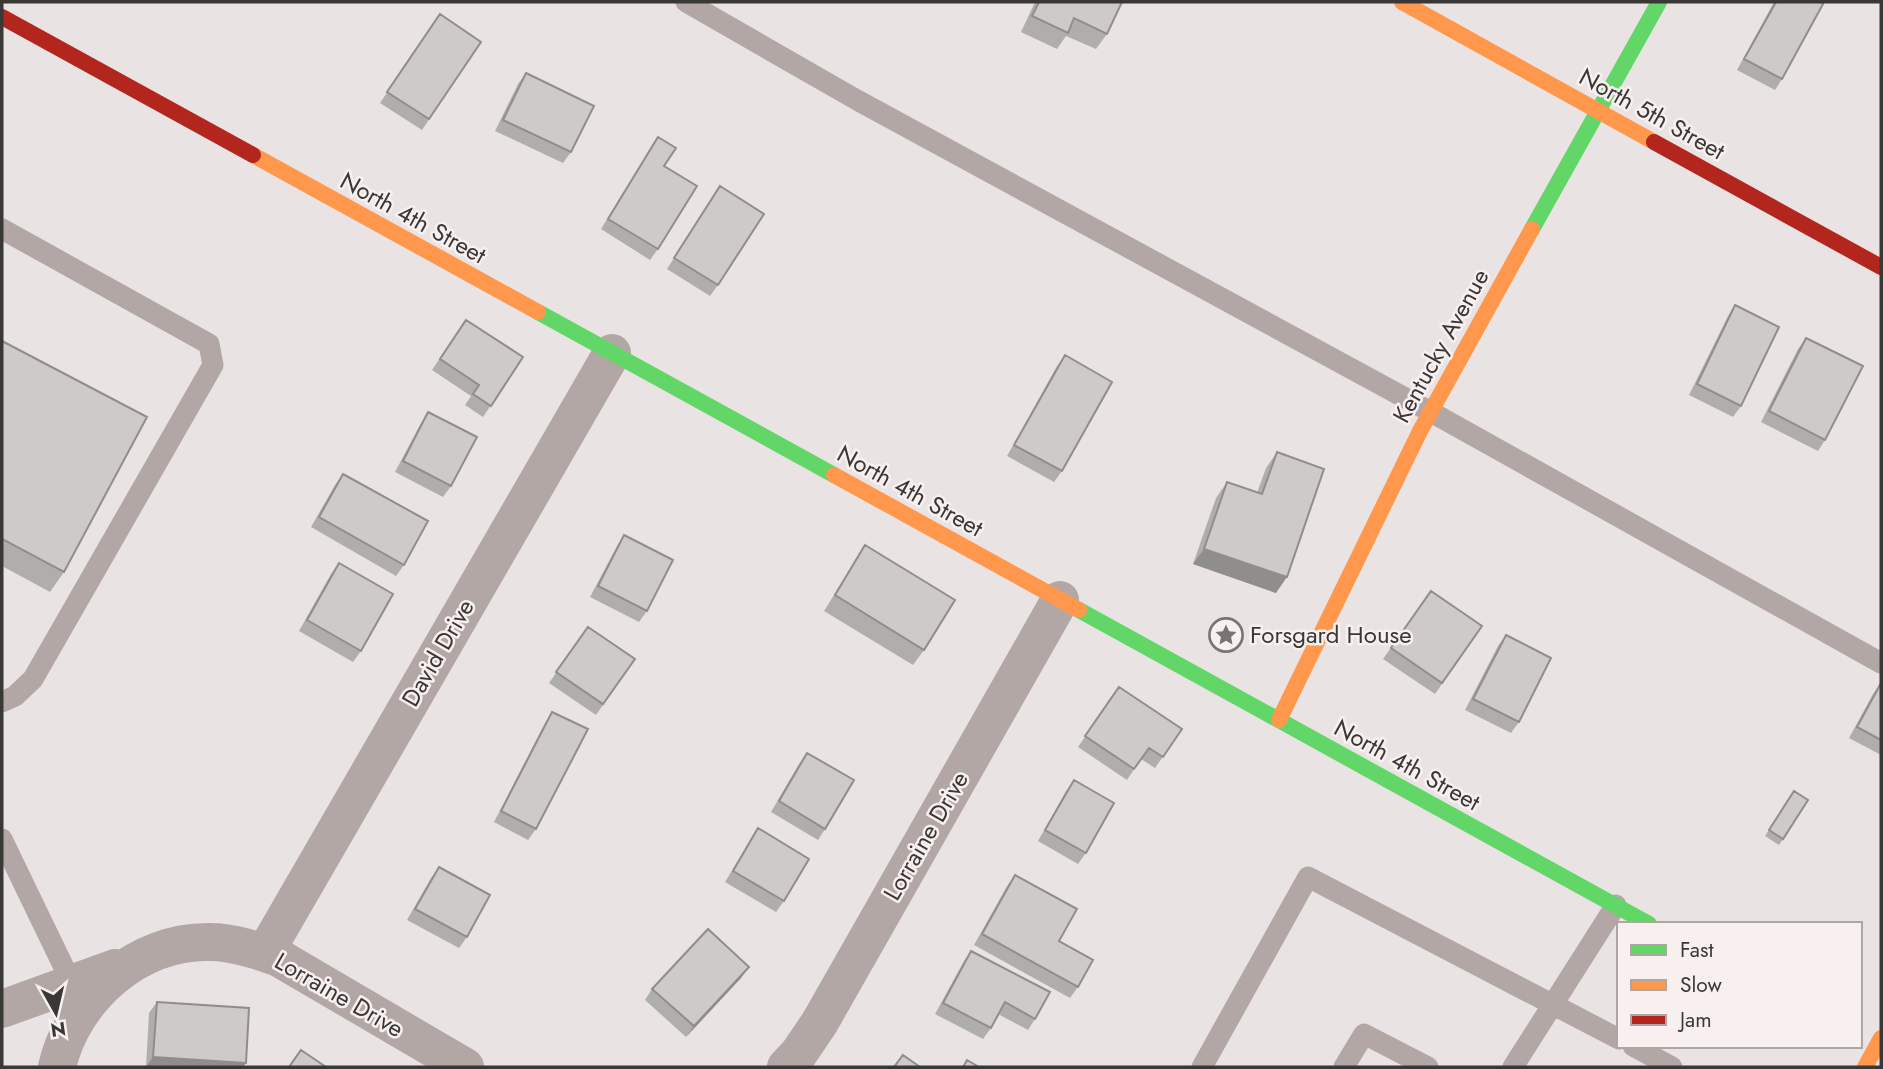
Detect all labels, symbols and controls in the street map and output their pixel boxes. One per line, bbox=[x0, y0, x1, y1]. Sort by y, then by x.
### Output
street label: North 5th Street bbox=[1573, 59, 1732, 168]
street label: North 4th Street bbox=[334, 163, 493, 272]
street label: Kentucky Avenue bbox=[1384, 262, 1497, 429]
street label: North 4th Street bbox=[831, 436, 990, 545]
street label: David Drive bbox=[393, 593, 482, 713]
place icon: Forsgard House bbox=[1207, 616, 1245, 654]
place label: Forsgard House bbox=[1250, 617, 1412, 652]
street label: North 4th Street bbox=[1328, 710, 1487, 819]
street label: Lorraine Drive bbox=[874, 765, 977, 907]
legend bbox=[1617, 922, 1862, 1048]
text: Fast bbox=[1680, 935, 1713, 965]
street label: Lorraine Drive bbox=[268, 943, 410, 1046]
text: Slow bbox=[1680, 970, 1722, 1000]
north arrow bbox=[21, 978, 91, 1048]
text: Jam bbox=[1677, 1005, 1712, 1035]
text: N bbox=[49, 1015, 68, 1044]

